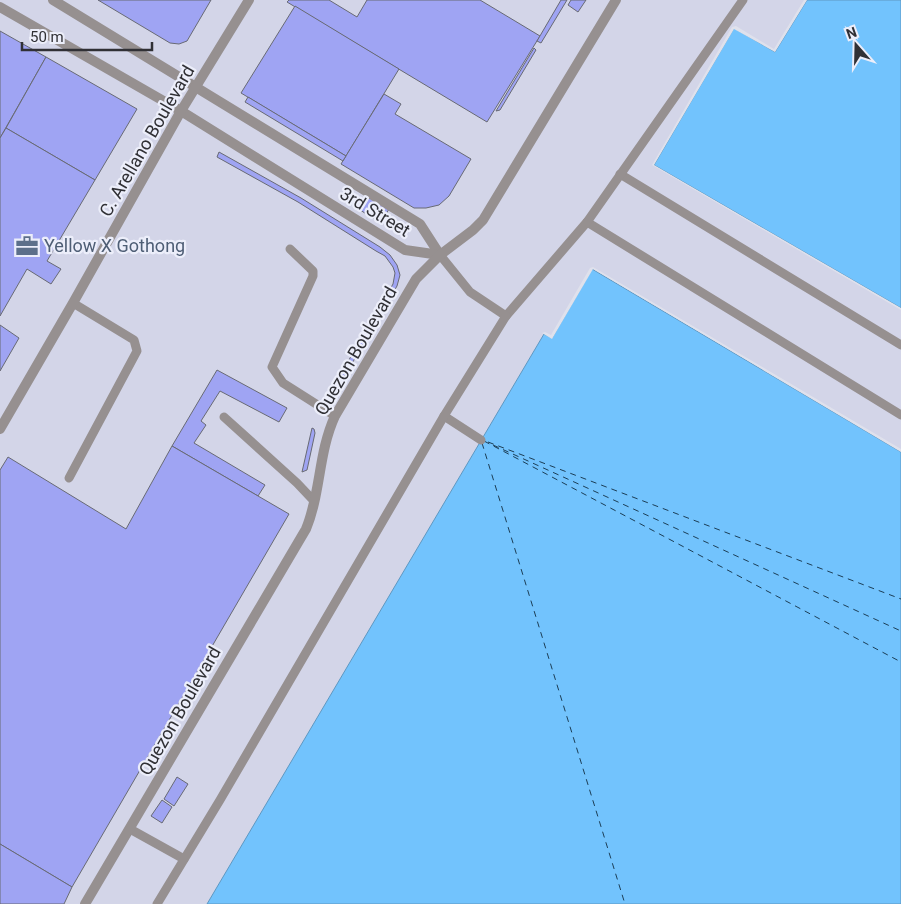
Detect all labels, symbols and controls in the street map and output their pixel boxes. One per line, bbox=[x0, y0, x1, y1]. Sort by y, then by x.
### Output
scale bar bbox=[22, 20, 152, 52]
north arrow bbox=[831, 20, 881, 70]
text: N bbox=[844, 24, 859, 42]
text: 50 m bbox=[30, 28, 64, 46]
street label: C. Arellano Boulevard bbox=[95, 61, 198, 220]
street label: 3rd Street bbox=[336, 182, 414, 241]
office icon: Yellow X Gothong bbox=[14, 233, 40, 259]
place label: Yellow X Gothong bbox=[44, 235, 185, 256]
street label: Quezon Boulevard bbox=[310, 283, 401, 419]
street label: Quezon Boulevard bbox=[134, 643, 225, 779]

